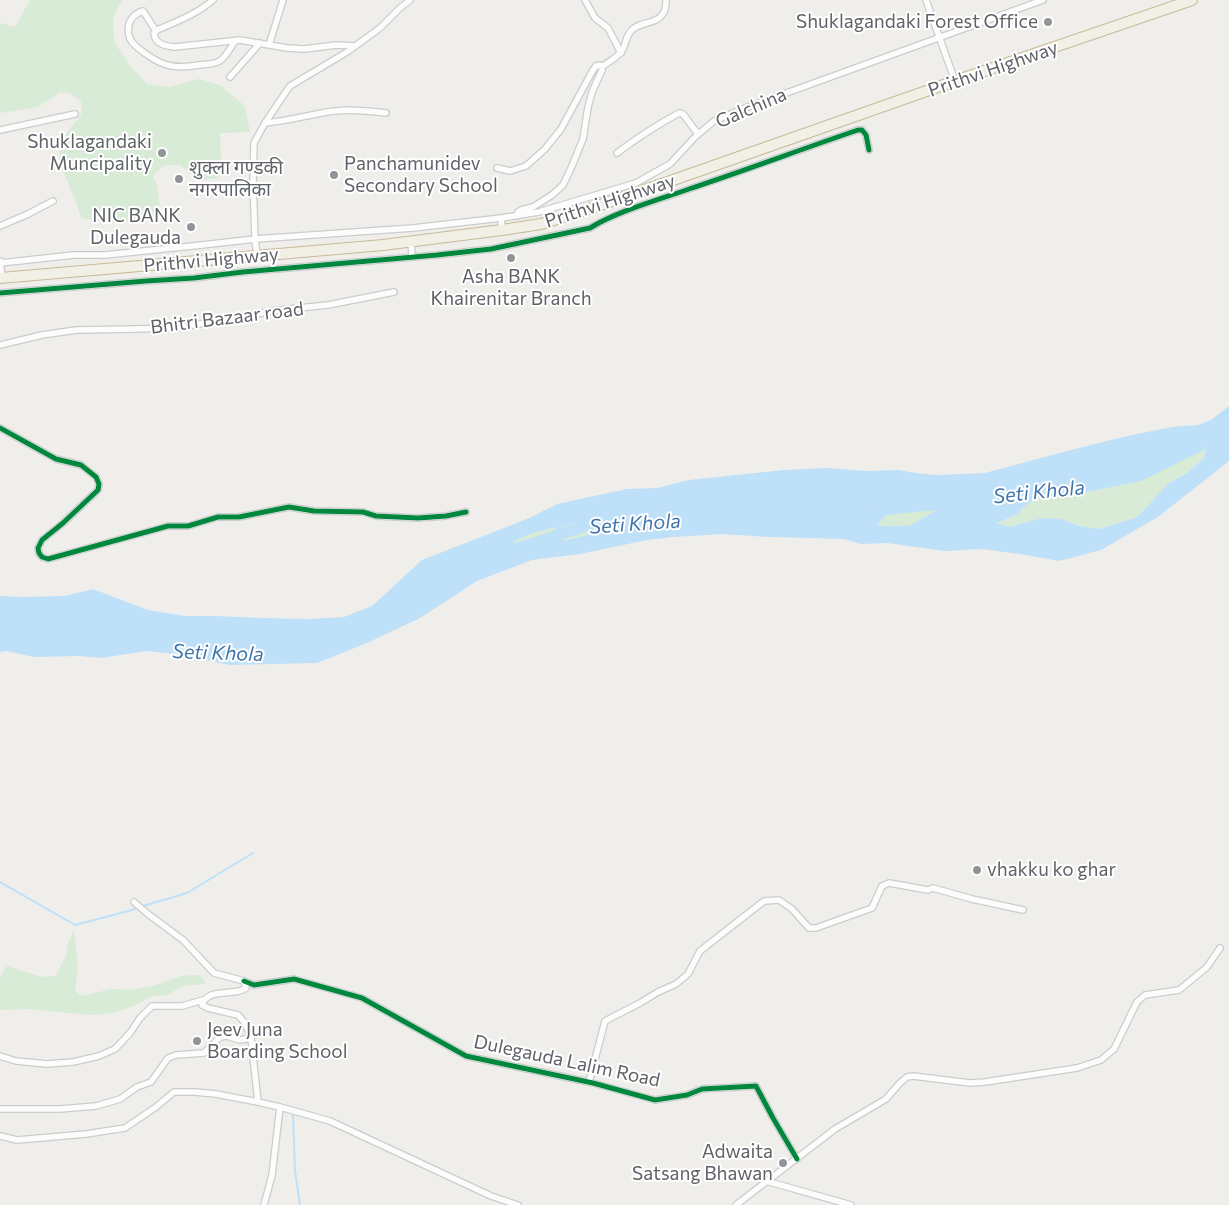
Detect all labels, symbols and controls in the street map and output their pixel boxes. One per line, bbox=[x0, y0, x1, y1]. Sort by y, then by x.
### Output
place label: Shuklagandaki Forest Office bbox=[796, 11, 1038, 33]
marker: Shuklagandaki Forest Office bbox=[1042, 16, 1054, 28]
street label: Prithvi Highway bbox=[925, 36, 1061, 102]
street label: Galchina bbox=[712, 83, 790, 133]
place label: Shuklagandaki Muncipality bbox=[27, 131, 152, 175]
marker: Shuklagandaki Muncipality bbox=[156, 147, 168, 159]
place label: Panchamunidev Secondary School bbox=[344, 153, 498, 197]
place label: शुक्ला गण्डकी नगरपालिका bbox=[189, 157, 283, 201]
marker: Panchamunidev Secondary School bbox=[328, 169, 340, 181]
street label: Prithvi Highway bbox=[542, 169, 678, 233]
marker: शुक्ला गण्डकी नगरपालिका bbox=[173, 173, 185, 185]
place label: NIC BANK Dulegauda bbox=[90, 205, 181, 249]
marker: NIC BANK Dulegauda bbox=[185, 221, 197, 233]
street label: Prithvi Highway bbox=[142, 243, 280, 277]
marker: Asha BANK Khairenitar Branch bbox=[505, 252, 517, 264]
place label: Asha BANK Khairenitar Branch bbox=[430, 266, 592, 310]
street label: Bhitri Bazaar road bbox=[149, 297, 305, 339]
water label: Seti Khola bbox=[992, 475, 1086, 509]
water label: Seti Khola bbox=[588, 509, 682, 539]
water label: Seti Khola bbox=[172, 639, 264, 667]
place label: vhakku ko ghar bbox=[987, 859, 1116, 881]
marker: vhakku ko ghar bbox=[971, 864, 983, 876]
place label: Jeev Juna Boarding School bbox=[207, 1019, 347, 1063]
street label: Dulegauda Lalim Road bbox=[472, 1030, 662, 1092]
marker: Jeev Juna Boarding School bbox=[191, 1035, 203, 1047]
place label: Adwaita Satsang Bhawan bbox=[632, 1141, 773, 1185]
marker: Adwaita Satsang Bhawan bbox=[777, 1157, 789, 1169]

